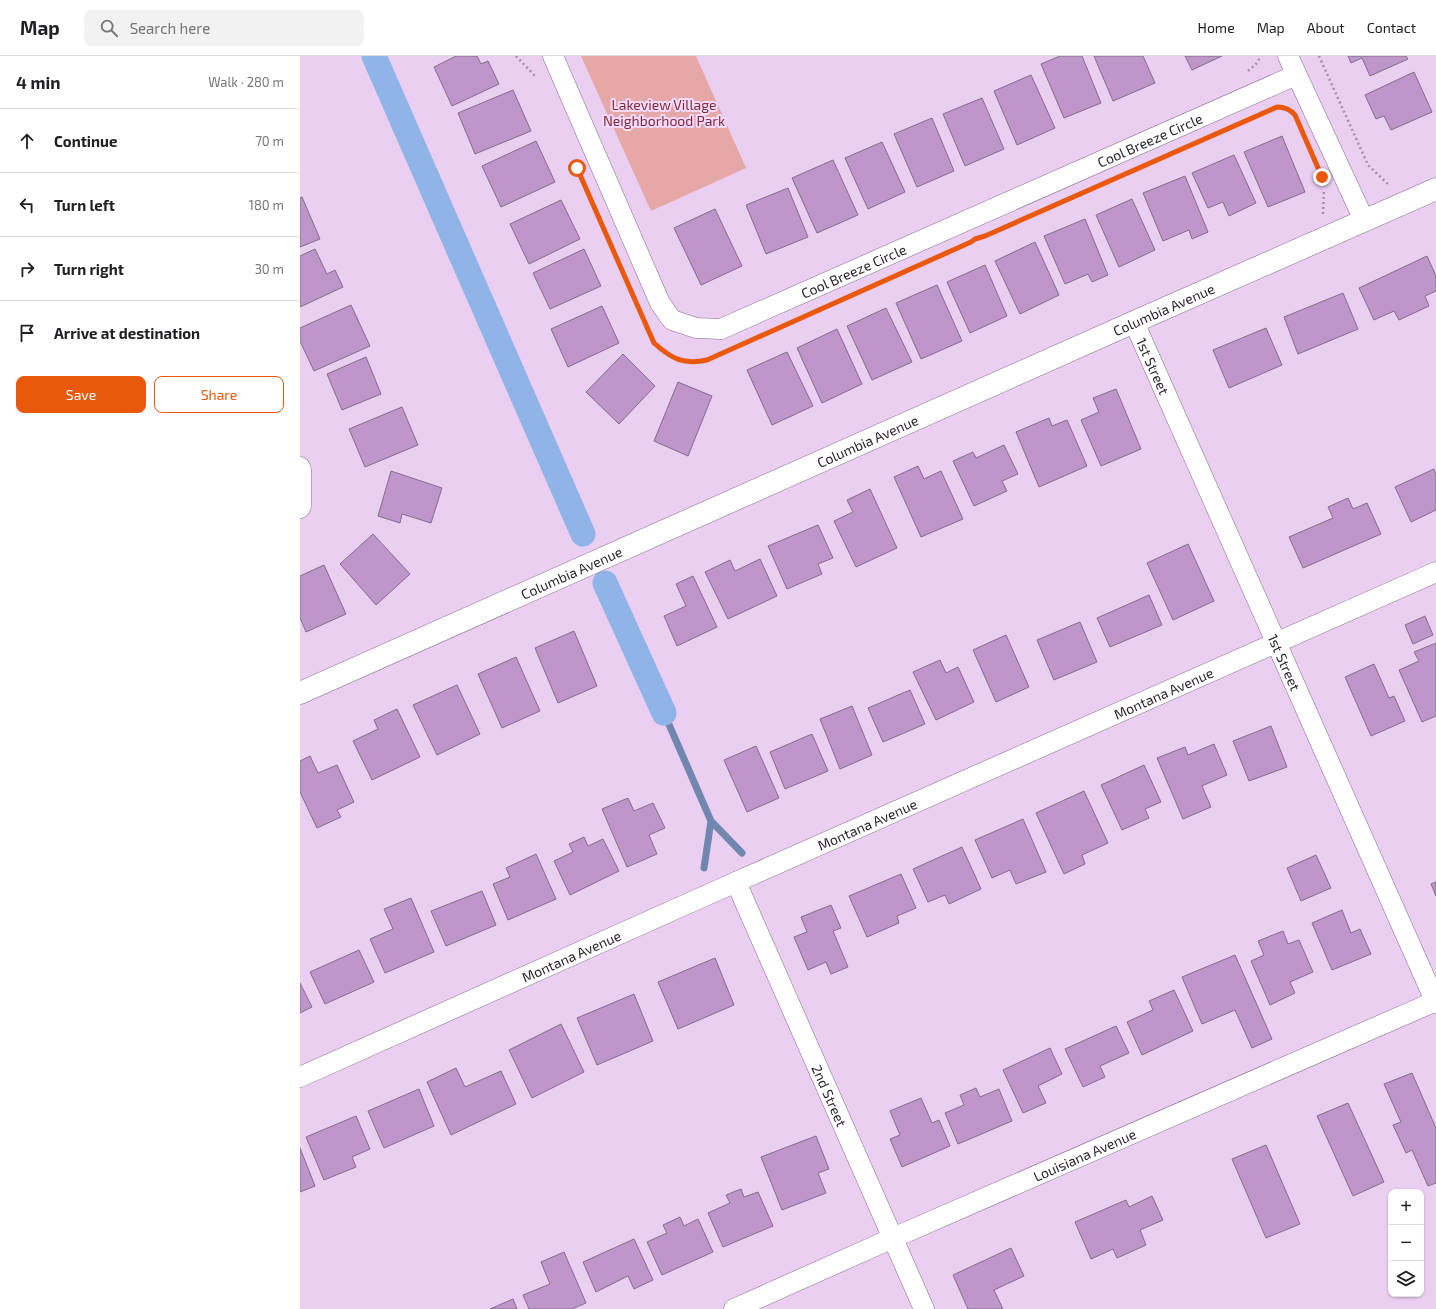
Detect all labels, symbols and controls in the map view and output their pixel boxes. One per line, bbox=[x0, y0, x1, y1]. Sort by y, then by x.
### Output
search box bbox=[84, 10, 364, 46]
text: Map bbox=[20, 16, 60, 39]
icon: search bbox=[98, 17, 120, 39]
text: Search here bbox=[130, 19, 210, 37]
text: Home bbox=[1198, 19, 1235, 36]
text: Map bbox=[1257, 19, 1285, 36]
text: About bbox=[1307, 19, 1345, 36]
text: Contact bbox=[1367, 19, 1416, 36]
text: 4 min bbox=[16, 72, 60, 92]
text: Walk · 280 m bbox=[208, 74, 284, 90]
park label: Lakeview Village Neighborhood Park bbox=[603, 96, 725, 129]
street label: Cool Breeze Circle bbox=[1094, 109, 1205, 170]
icon: ahead bbox=[16, 130, 38, 152]
text: Continue bbox=[54, 132, 117, 150]
text: 70 m bbox=[255, 133, 284, 149]
route start bbox=[568, 159, 586, 177]
route end bbox=[1313, 168, 1331, 186]
icon: left bbox=[16, 194, 38, 216]
text: Turn left bbox=[54, 196, 115, 214]
text: 180 m bbox=[249, 197, 284, 213]
street label: Cool Breeze Circle bbox=[798, 240, 909, 301]
icon: right bbox=[16, 258, 38, 280]
text: Turn right bbox=[54, 260, 124, 278]
text: 30 m bbox=[255, 261, 284, 277]
street label: Columbia Avenue bbox=[1110, 279, 1217, 339]
icon: arrive bbox=[16, 322, 38, 344]
text: Arrive at destination bbox=[54, 324, 200, 342]
street label: 1st Street bbox=[1133, 335, 1173, 397]
button: Save bbox=[16, 376, 146, 413]
button: Share bbox=[154, 376, 284, 413]
street label: Columbia Avenue bbox=[814, 411, 921, 471]
street label: Columbia Avenue bbox=[518, 542, 625, 602]
street label: 1st Street bbox=[1265, 631, 1305, 693]
street label: Montana Avenue bbox=[1111, 663, 1216, 722]
street label: Montana Avenue bbox=[815, 795, 919, 853]
street label: Montana Avenue bbox=[519, 926, 623, 985]
street label: 2nd Street bbox=[809, 1062, 851, 1129]
street label: Louisiana Avenue bbox=[1030, 1125, 1138, 1184]
map controls bbox=[1388, 1189, 1424, 1297]
button: + bbox=[1388, 1189, 1424, 1225]
button: − bbox=[1388, 1225, 1424, 1261]
button: layers bbox=[1388, 1261, 1424, 1297]

